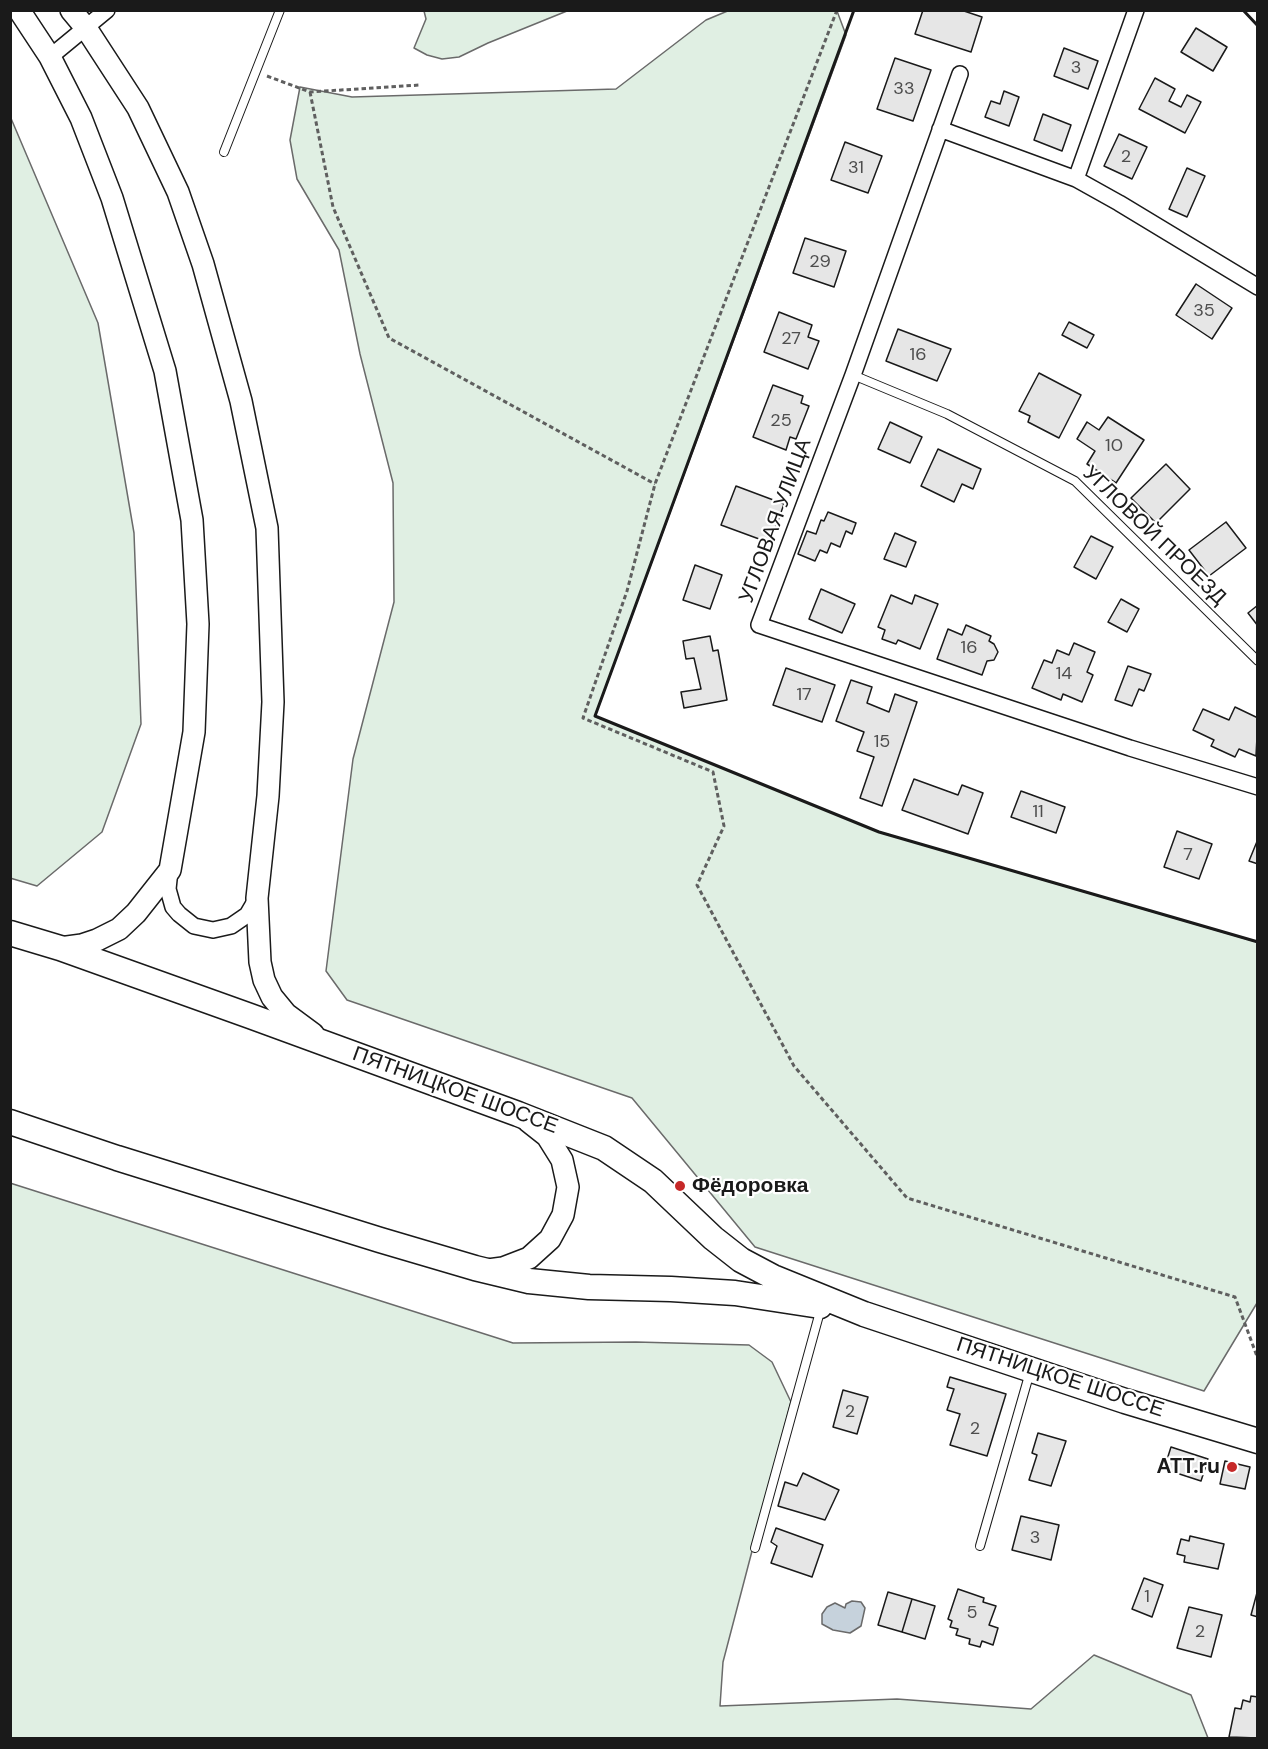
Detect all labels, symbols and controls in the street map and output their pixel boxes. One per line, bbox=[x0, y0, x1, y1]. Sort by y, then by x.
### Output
house number: 3 bbox=[1071, 57, 1081, 79]
house number: 33 bbox=[893, 78, 915, 100]
house number: 2 bbox=[1121, 146, 1131, 168]
house number: 31 bbox=[848, 157, 864, 179]
house number: 29 bbox=[809, 251, 831, 273]
house number: 35 bbox=[1193, 300, 1215, 322]
house number: 27 bbox=[781, 328, 801, 350]
house number: 16 bbox=[910, 344, 926, 366]
house number: 25 bbox=[770, 410, 792, 432]
house number: 10 bbox=[1105, 435, 1123, 457]
street label: УГЛОВАЯ УЛИЦА bbox=[735, 436, 817, 606]
street label: УГЛОВОЙ ПРОЕЗД bbox=[1077, 461, 1231, 611]
house number: 16 bbox=[961, 637, 977, 659]
house number: 14 bbox=[1056, 663, 1072, 685]
house number: 17 bbox=[796, 684, 812, 706]
house number: 15 bbox=[874, 731, 890, 753]
house number: 11 bbox=[1032, 801, 1044, 823]
house number: 7 bbox=[1183, 844, 1193, 866]
street label: ПЯТНИЦКОЕ ШОССЕ bbox=[349, 1042, 561, 1140]
place label: Фёдоровка bbox=[692, 1173, 809, 1199]
marker: Фёдоровка bbox=[673, 1179, 687, 1193]
street label: ПЯТНИЦКОЕ ШОССЕ bbox=[953, 1333, 1167, 1423]
house number: 2 bbox=[845, 1401, 855, 1423]
house number: 2 bbox=[970, 1418, 980, 1440]
place label: ATT.ru bbox=[1156, 1454, 1220, 1480]
marker: ATT.ru bbox=[1225, 1460, 1239, 1474]
house number: 3 bbox=[1030, 1527, 1040, 1549]
house number: 1 bbox=[1144, 1586, 1150, 1608]
house number: 5 bbox=[967, 1602, 977, 1624]
house number: 2 bbox=[1195, 1621, 1205, 1643]

